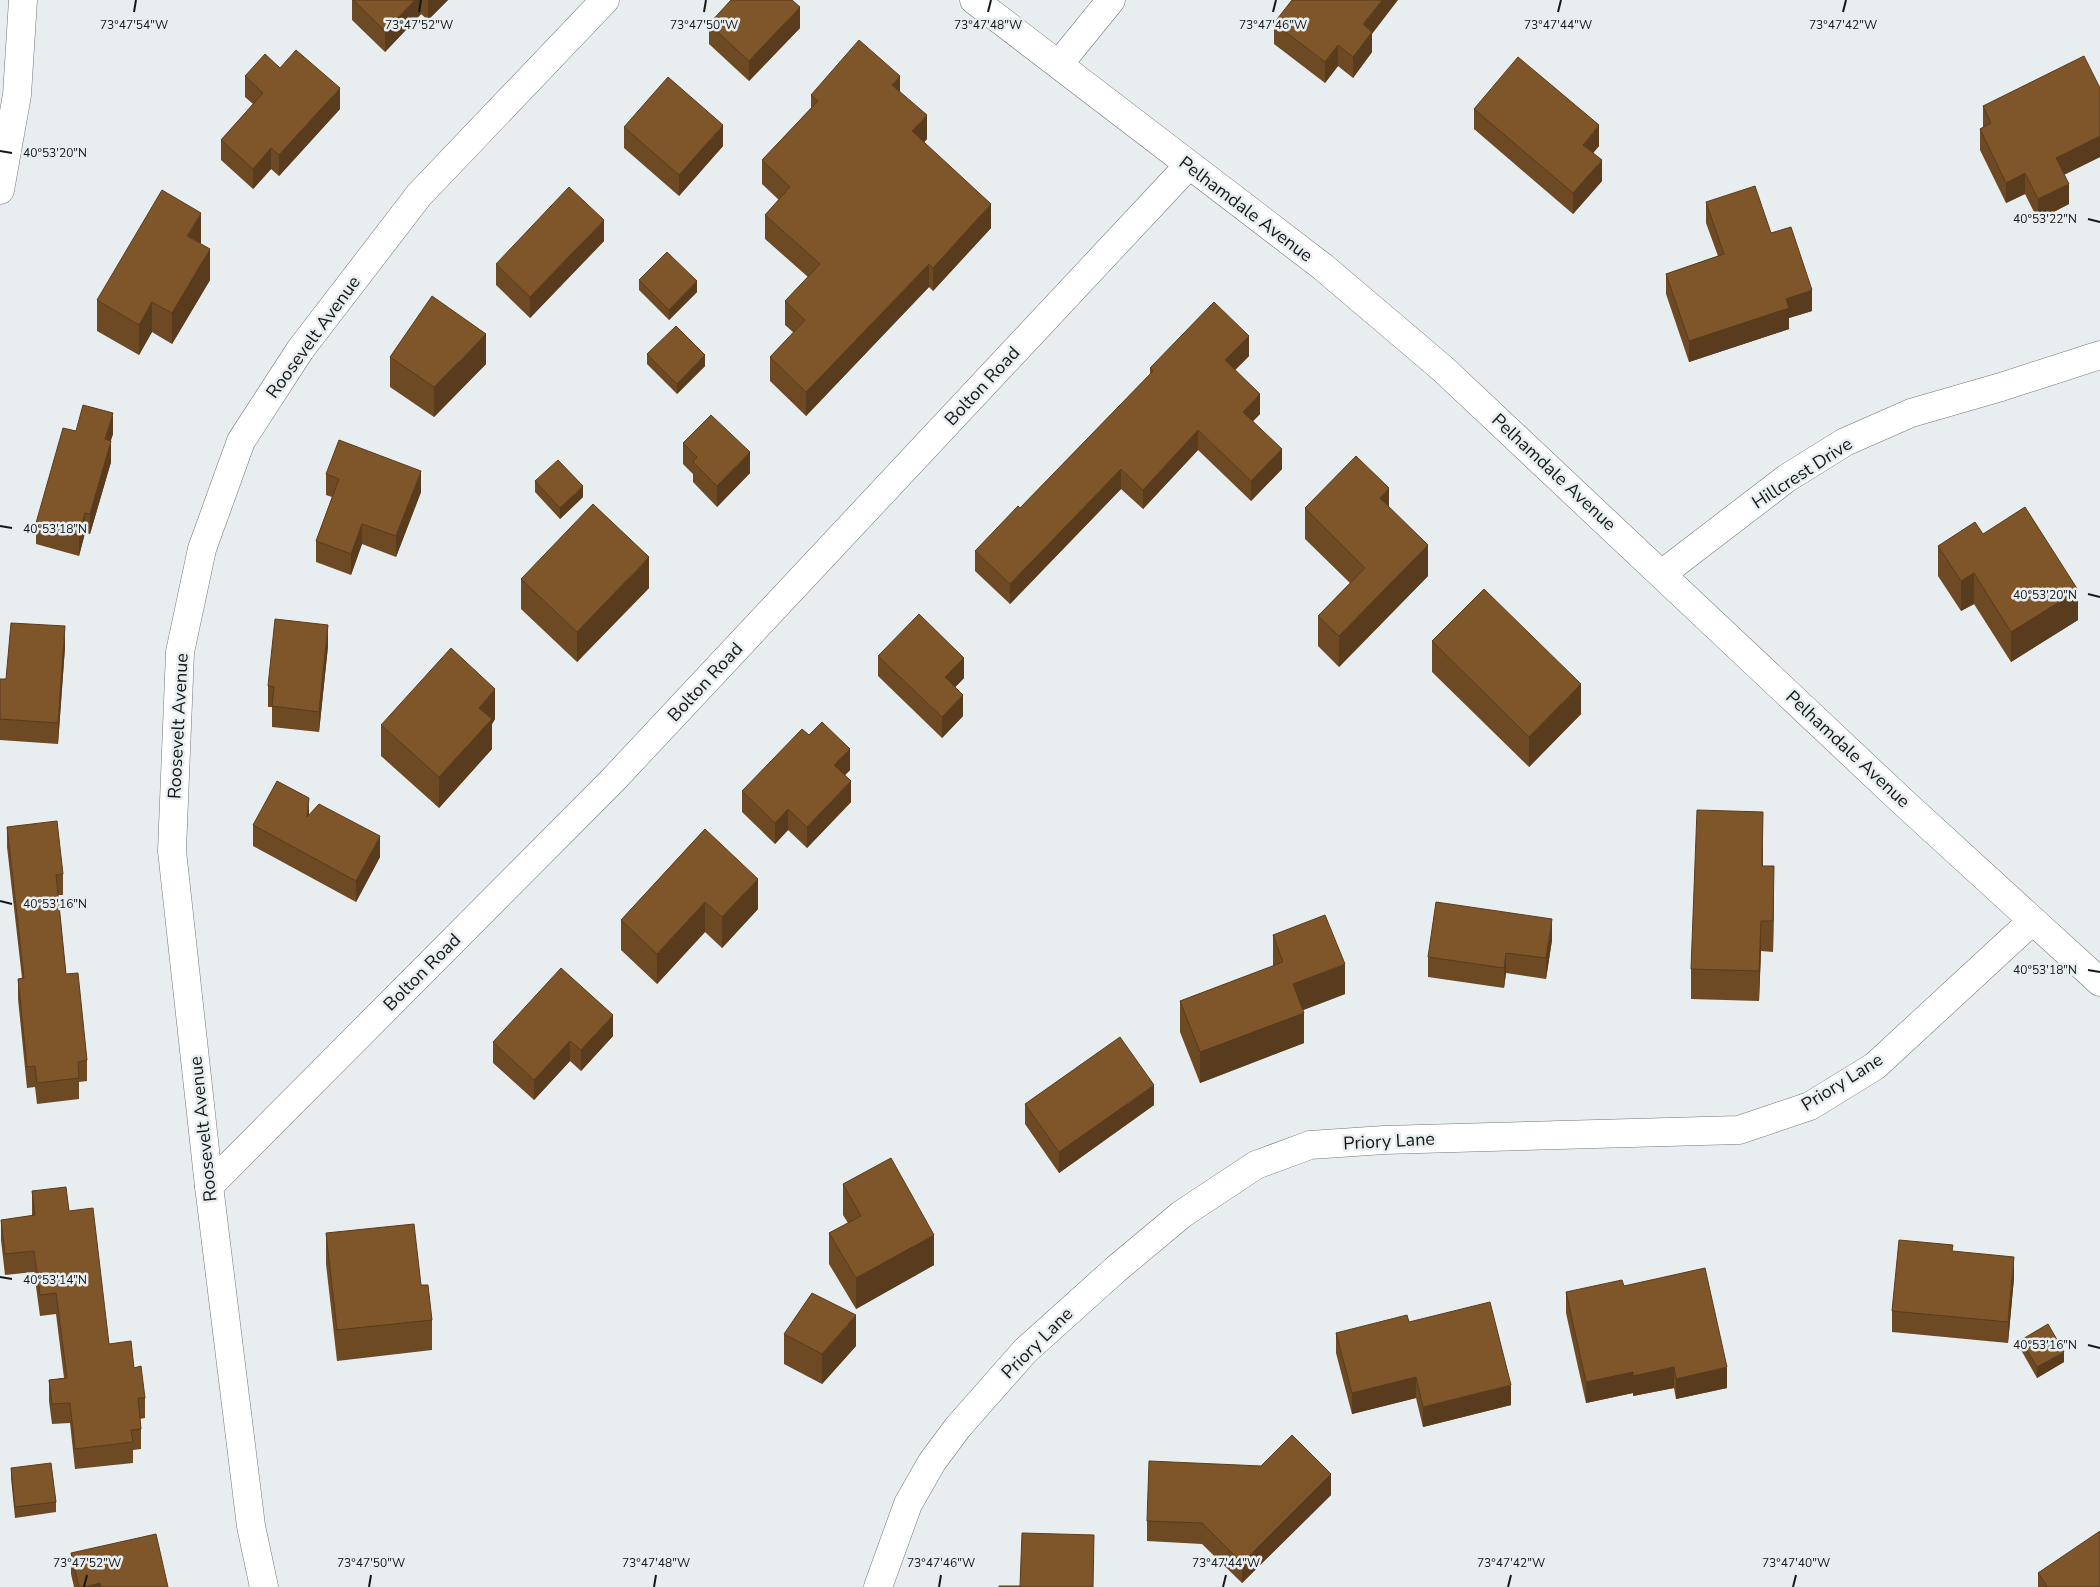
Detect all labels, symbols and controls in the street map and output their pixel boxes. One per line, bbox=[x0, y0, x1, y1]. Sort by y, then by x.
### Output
text: 73°47'54"W bbox=[100, 17, 168, 33]
text: 73°47'52"W bbox=[385, 17, 453, 33]
text: 73°47'50"W bbox=[670, 17, 738, 33]
text: 73°47'48"W bbox=[954, 17, 1022, 33]
text: 73°47'46"W bbox=[1239, 17, 1307, 33]
text: 73°47'44"W bbox=[1524, 17, 1592, 33]
text: 73°47'42"W bbox=[1809, 17, 1877, 33]
text: 40°53'20"N bbox=[23, 145, 87, 161]
street label: Pelhamdale Avenue bbox=[1174, 151, 1318, 267]
text: 40°53'22"N bbox=[2013, 211, 2077, 227]
street label: Roosevelt Avenue bbox=[260, 271, 366, 403]
street label: Bolton Road bbox=[939, 341, 1025, 431]
street label: Pelhamdale Avenue bbox=[1487, 408, 1621, 536]
street label: Hillcrest Drive bbox=[1747, 432, 1857, 514]
text: 40°53'18"N bbox=[23, 521, 87, 537]
text: 40°53'20"N bbox=[2013, 587, 2077, 603]
street label: Bolton Road bbox=[662, 637, 748, 727]
street label: Roosevelt Avenue bbox=[162, 652, 194, 800]
street label: Pelhamdale Avenue bbox=[1781, 685, 1915, 813]
text: 40°53'16"N bbox=[23, 896, 87, 912]
street label: Bolton Road bbox=[378, 928, 466, 1016]
text: 40°53'18"N bbox=[2013, 962, 2077, 978]
street label: Priory Lane bbox=[1797, 1047, 1887, 1117]
street label: Roosevelt Avenue bbox=[183, 1055, 223, 1203]
street label: Priory Lane bbox=[1343, 1127, 1435, 1155]
text: 40°53'14"N bbox=[23, 1272, 87, 1288]
street label: Priory Lane bbox=[996, 1302, 1078, 1384]
text: 40°53'16"N bbox=[2013, 1337, 2077, 1353]
text: 73°47'52"W bbox=[53, 1555, 121, 1571]
text: 73°47'50"W bbox=[337, 1555, 405, 1571]
text: 73°47'48"W bbox=[622, 1555, 690, 1571]
text: 73°47'46"W bbox=[907, 1555, 975, 1571]
text: 73°47'44"W bbox=[1192, 1555, 1260, 1571]
text: 73°47'42"W bbox=[1477, 1555, 1545, 1571]
text: 73°47'40"W bbox=[1762, 1555, 1830, 1571]

